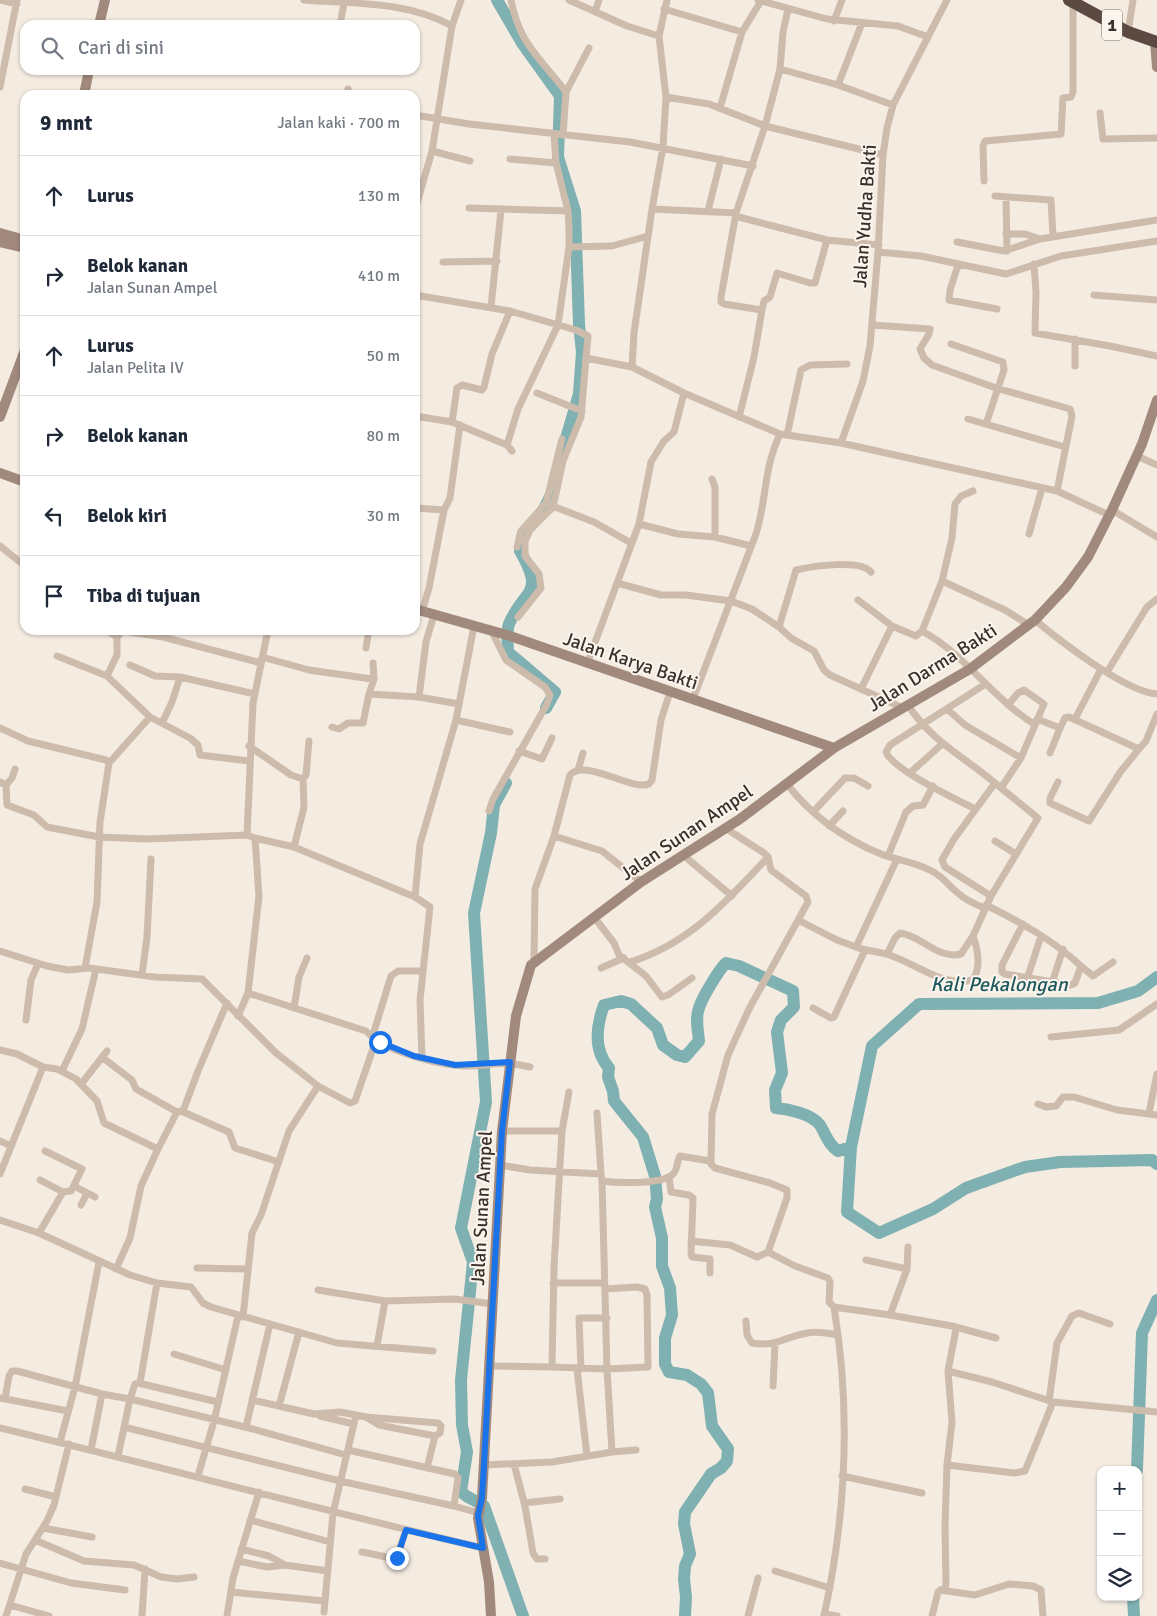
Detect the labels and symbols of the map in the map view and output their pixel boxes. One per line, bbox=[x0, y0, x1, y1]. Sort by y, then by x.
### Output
road number: 1 bbox=[1102, 10, 1122, 40]
street label: Jalan Yudha Bakti bbox=[848, 144, 882, 288]
street label: Jalan Darma Bakti bbox=[864, 619, 1002, 717]
street label: Jalan Karya Bakti bbox=[560, 627, 701, 695]
street label: Jalan Sunan Ampel bbox=[616, 780, 757, 886]
water label: Kali Pekalongan bbox=[930, 972, 1069, 997]
route start bbox=[369, 1031, 392, 1054]
street label: Jalan Sunan Ampel bbox=[466, 1130, 498, 1286]
route end bbox=[386, 1547, 409, 1570]

